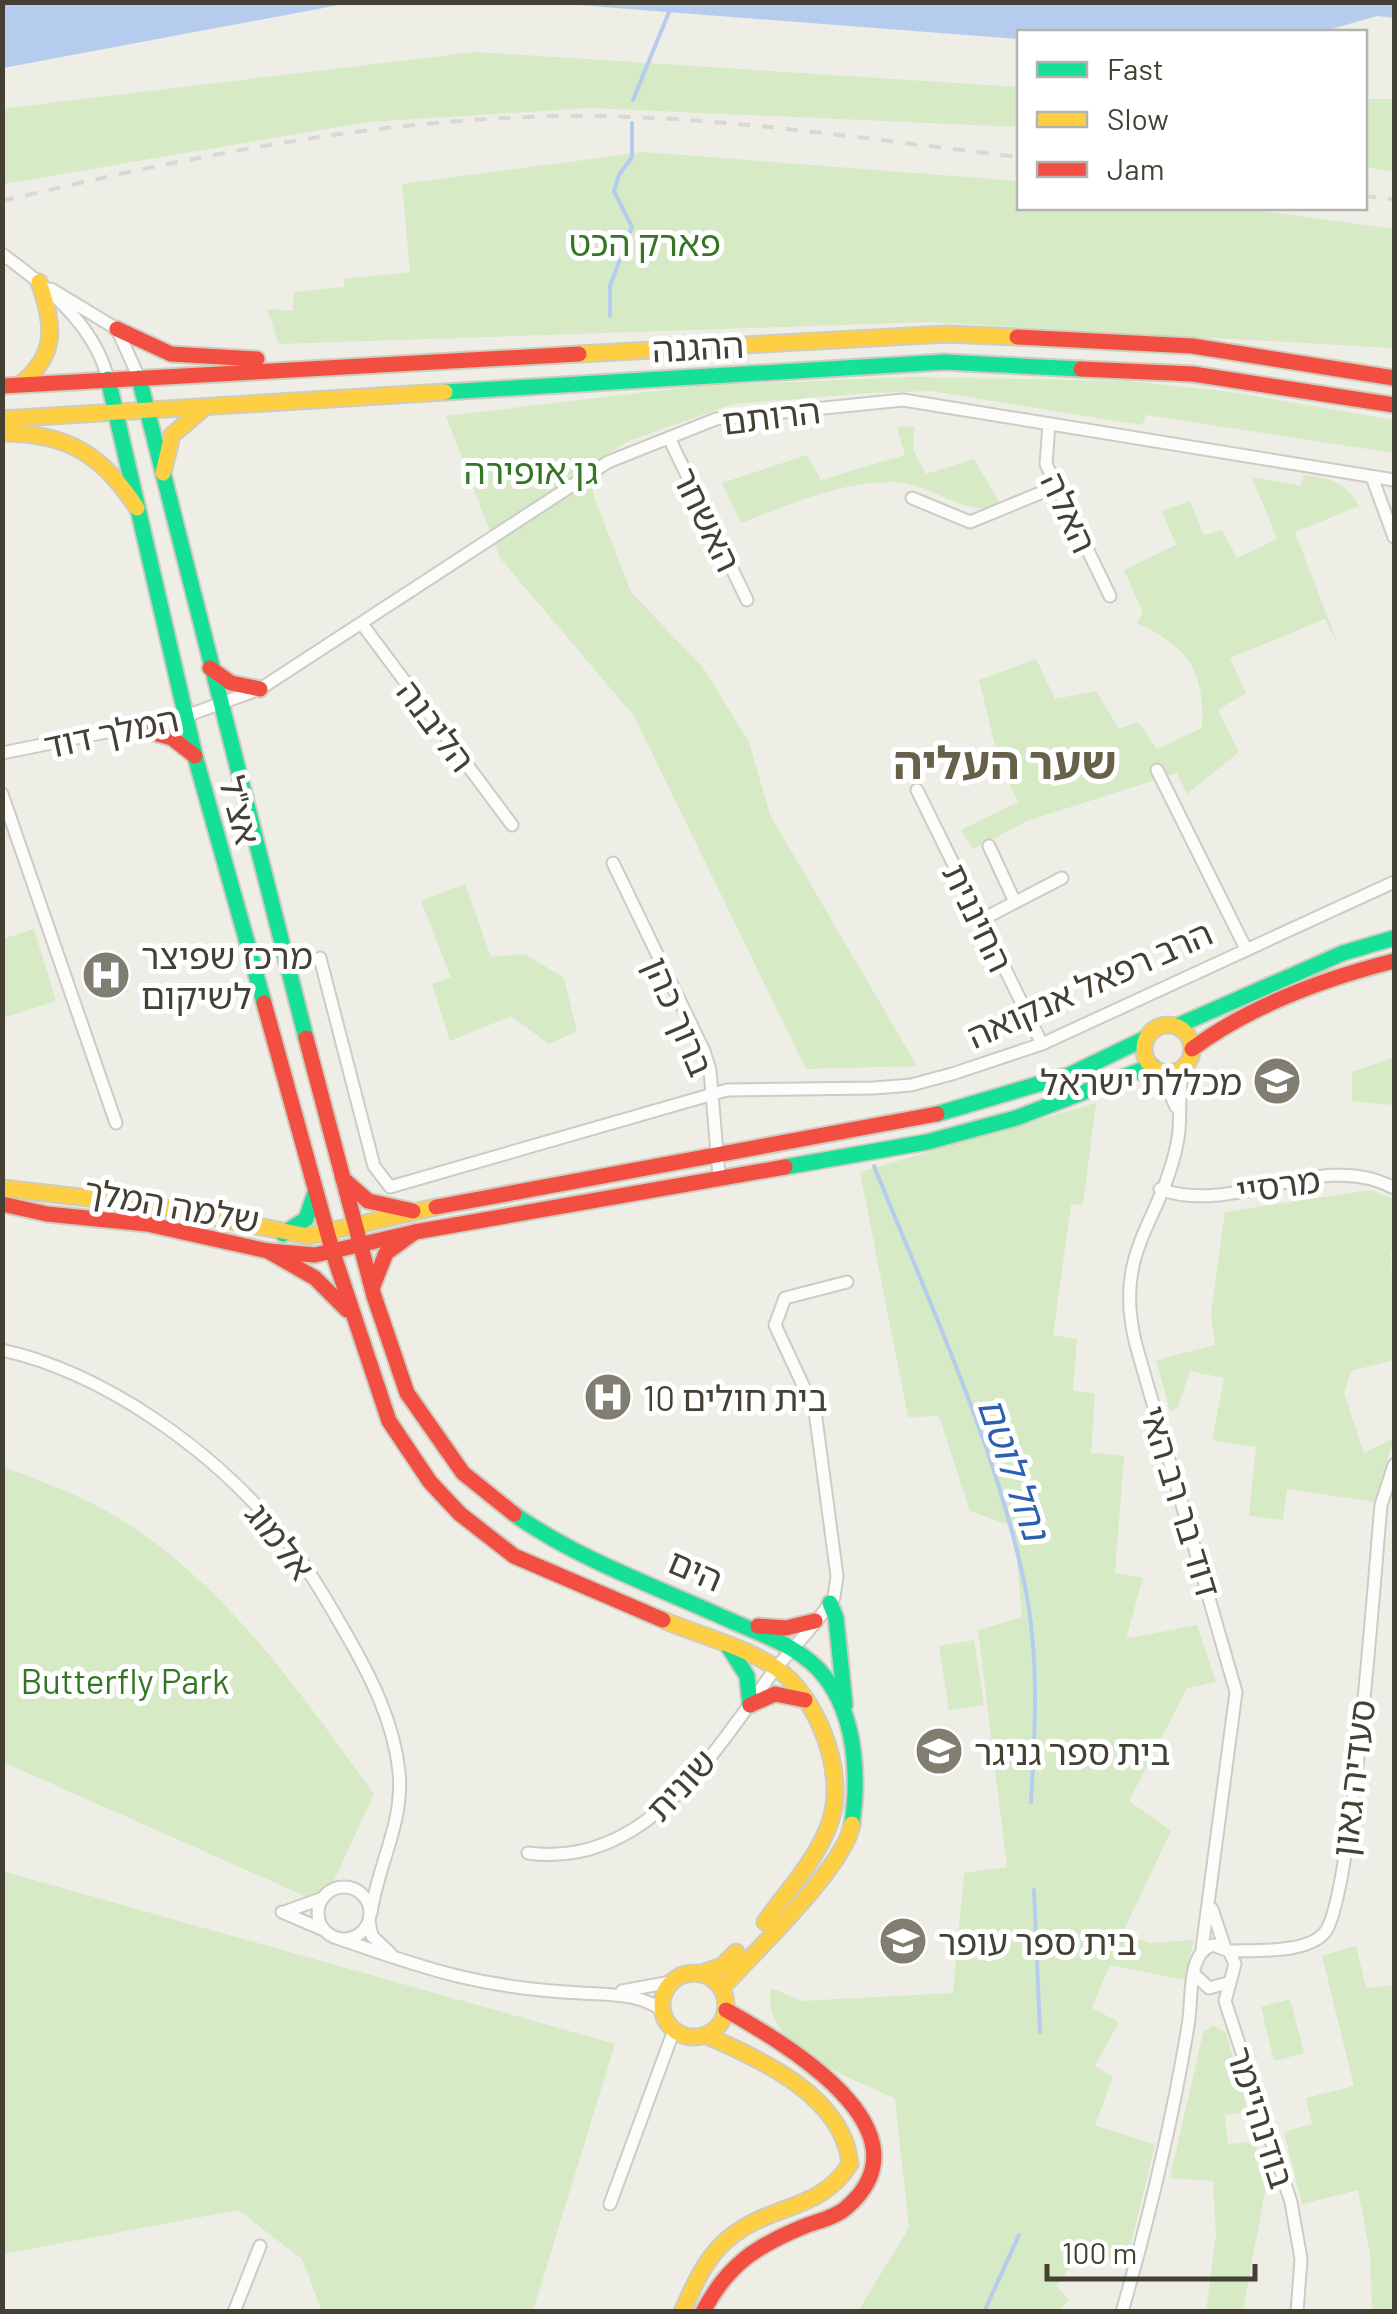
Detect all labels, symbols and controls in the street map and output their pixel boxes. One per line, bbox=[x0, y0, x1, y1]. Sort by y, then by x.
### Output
legend bbox=[1017, 30, 1367, 210]
text: Fast bbox=[1107, 50, 1164, 86]
text: Slow bbox=[1107, 100, 1169, 136]
text: Jam bbox=[1107, 150, 1164, 186]
park label: פארק הכט bbox=[569, 221, 721, 263]
street label: ההגנה bbox=[651, 323, 745, 369]
street label: הרותם bbox=[719, 388, 823, 442]
park label: גן אופירה bbox=[464, 449, 598, 491]
street label: האשחר bbox=[665, 460, 751, 578]
street label: האלה bbox=[1033, 465, 1107, 559]
street label: הליבנה bbox=[389, 671, 485, 779]
street label: המלך דוד bbox=[40, 696, 182, 766]
district label: שער העליה bbox=[893, 734, 1117, 788]
street label: אצ"ל bbox=[212, 771, 270, 849]
street label: החיננית bbox=[935, 856, 1023, 978]
street label: הרב רפאל אנקואה bbox=[960, 910, 1218, 1056]
place label: מרכז שפיצר לשיקום bbox=[141, 934, 313, 1016]
hospital icon: מרכז שפיצר לשיקום bbox=[80, 949, 132, 1001]
street label: ברוך כהן bbox=[636, 950, 724, 1082]
school or university icon: מכללת ישראל bbox=[1251, 1055, 1303, 1107]
place label: מכללת ישראל bbox=[1040, 1060, 1242, 1102]
street label: מרסיי bbox=[1233, 1157, 1323, 1211]
street label: שלמה המלך bbox=[81, 1168, 263, 1240]
hospital icon: בית חולים 10 bbox=[582, 1371, 634, 1423]
place label: בית חולים 10 bbox=[643, 1376, 828, 1418]
water label: נחל לוטם bbox=[969, 1391, 1062, 1548]
street label: דוד בר רב האי bbox=[1133, 1400, 1231, 1602]
street label: אלמוג bbox=[238, 1493, 324, 1587]
street label: הים bbox=[662, 1539, 730, 1599]
park label: Butterfly Park bbox=[21, 1659, 230, 1701]
street label: סעדיה גאון bbox=[1322, 1697, 1382, 1859]
school or university icon: בית ספר גניגר bbox=[913, 1725, 965, 1777]
place label: בית ספר גניגר bbox=[974, 1730, 1171, 1772]
street label: שונית bbox=[637, 1740, 723, 1828]
school or university icon: בית ספר עופר bbox=[877, 1915, 929, 1967]
place label: בית ספר עופר bbox=[938, 1920, 1137, 1962]
street label: בודנהיימר bbox=[1219, 2041, 1305, 2193]
scale bar bbox=[1047, 2219, 1254, 2281]
text: 100 m bbox=[1062, 2234, 1137, 2270]

